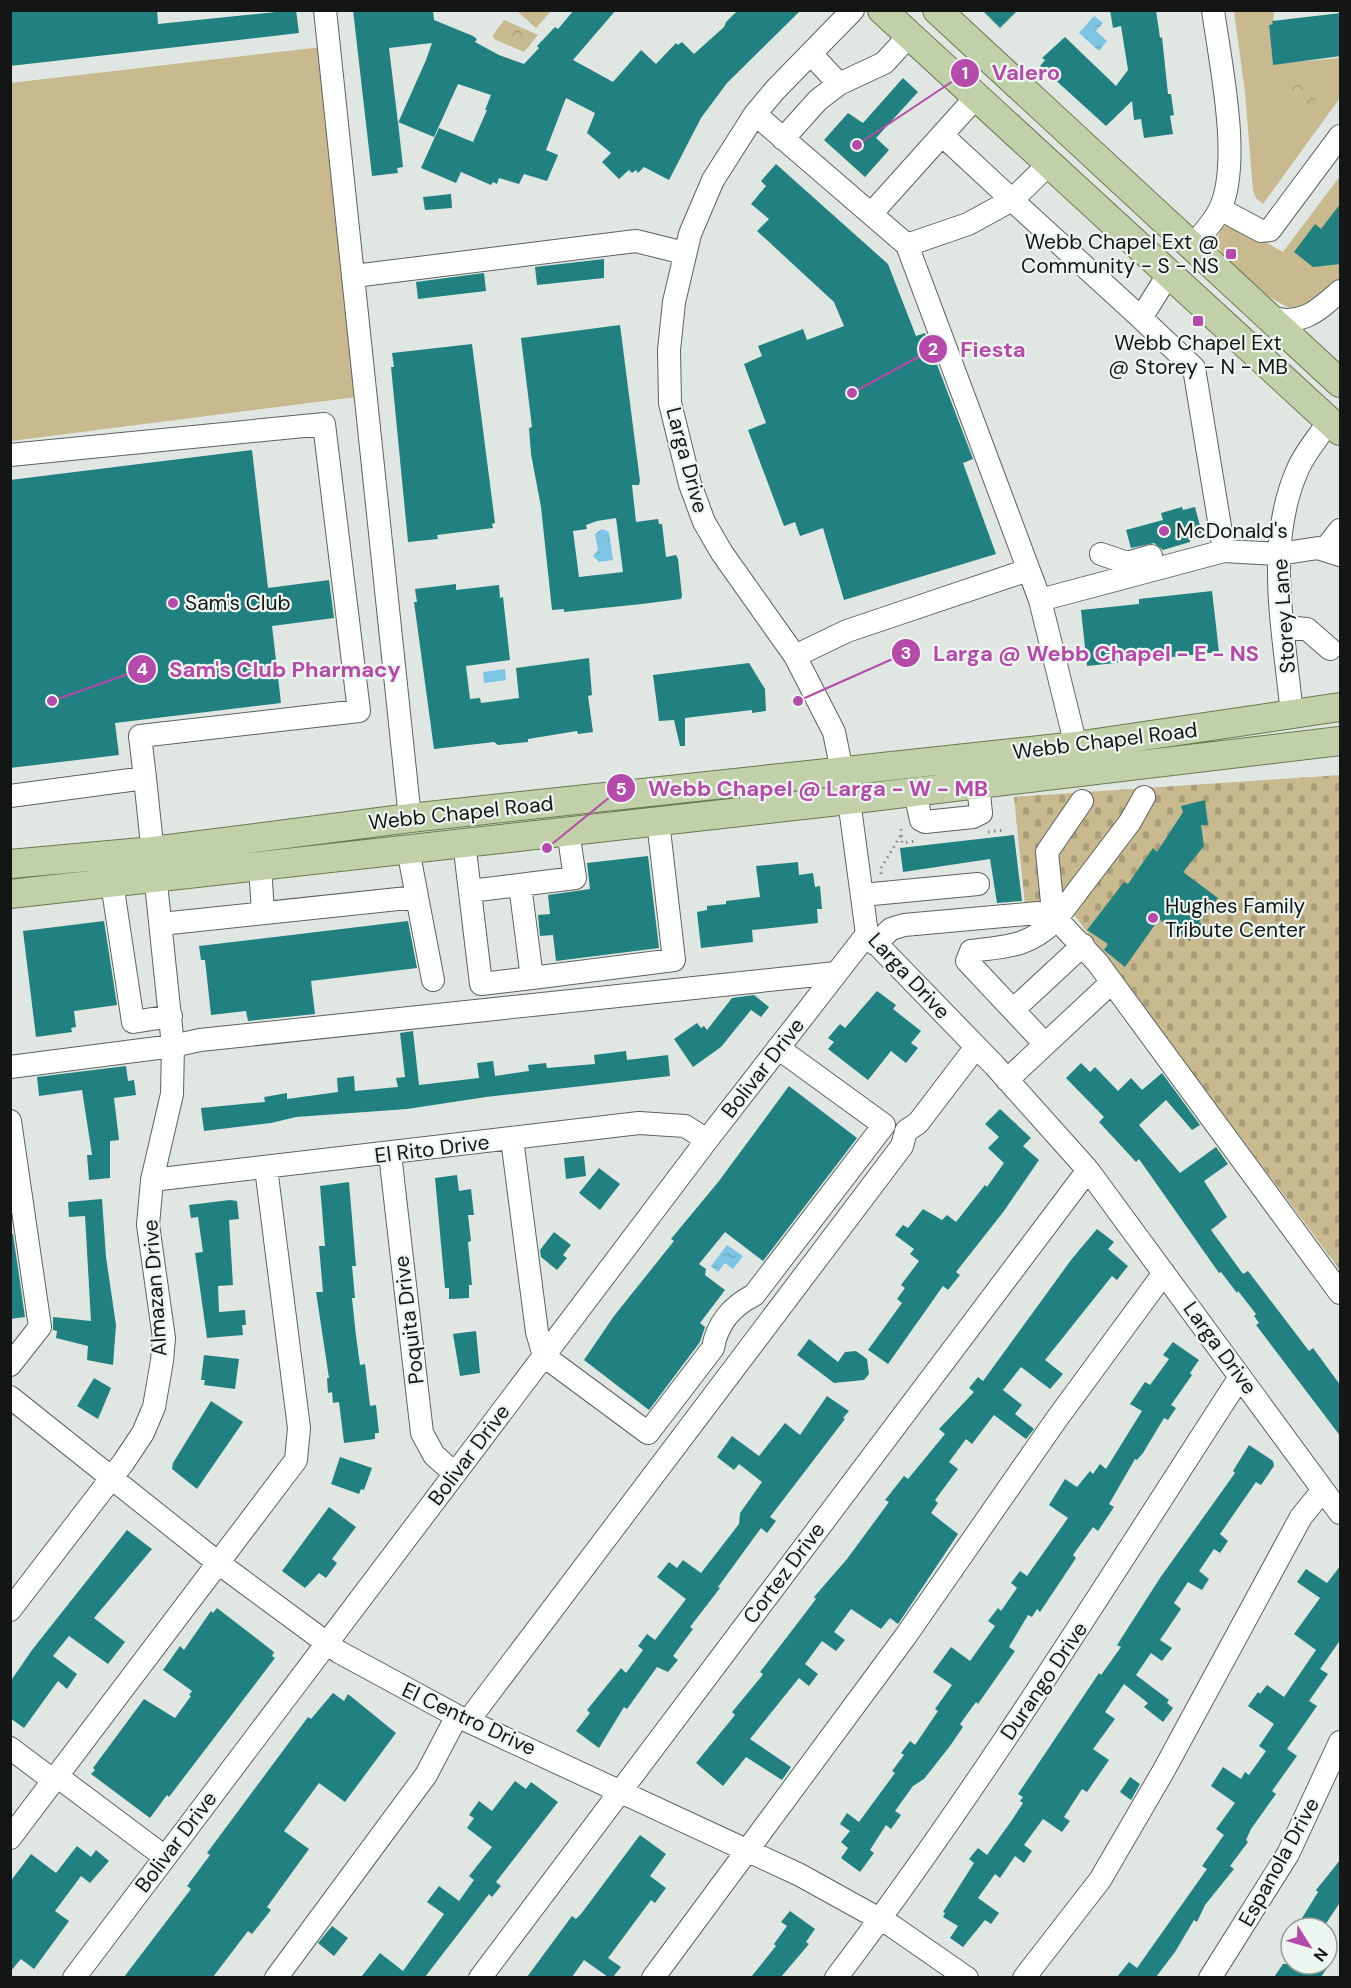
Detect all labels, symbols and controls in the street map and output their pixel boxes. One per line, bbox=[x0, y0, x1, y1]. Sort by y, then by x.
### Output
callout: Valero bbox=[950, 53, 1073, 93]
text: Valero bbox=[992, 58, 1060, 87]
text: 1 bbox=[962, 61, 968, 85]
place label: Webb Chapel Ext @ Community - S - NS bbox=[1021, 228, 1219, 280]
marker: Webb Chapel Ext @ Community - S - NS bbox=[1224, 247, 1238, 261]
marker: Webb Chapel Ext @ Storey - N - MB bbox=[1191, 314, 1205, 328]
callout: Fiesta bbox=[918, 329, 1038, 369]
place label: Webb Chapel Ext @ Storey - N - MB bbox=[1108, 329, 1288, 381]
text: Fiesta bbox=[960, 335, 1026, 364]
text: 2 bbox=[928, 337, 938, 361]
street label: Larga Drive bbox=[659, 404, 715, 516]
place label: McDonald's bbox=[1176, 517, 1288, 545]
marker: McDonald's bbox=[1157, 524, 1171, 538]
street label: Storey Lane bbox=[1266, 558, 1302, 674]
place label: Sam's Club bbox=[185, 589, 291, 617]
marker: Sam's Club bbox=[166, 596, 180, 610]
callout: Larga @ Webb Chapel - E - NS bbox=[891, 633, 1272, 673]
text: Larga @ Webb Chapel - E - NS bbox=[933, 639, 1259, 668]
text: 3 bbox=[901, 641, 911, 665]
callout: Sam's Club Pharmacy bbox=[127, 649, 413, 689]
text: Sam's Club Pharmacy bbox=[169, 655, 401, 684]
text: 4 bbox=[136, 657, 148, 681]
street label: Webb Chapel Road bbox=[1011, 716, 1199, 766]
callout: Webb Chapel @ Larga - W - MB bbox=[606, 768, 1000, 808]
text: Webb Chapel @ Larga - W - MB bbox=[648, 774, 988, 803]
text: 5 bbox=[615, 777, 627, 801]
street label: Webb Chapel Road bbox=[367, 789, 555, 837]
place label: Hughes Family Tribute Center bbox=[1165, 892, 1306, 944]
marker: Hughes Family Tribute Center bbox=[1146, 911, 1160, 925]
street label: Larga Drive bbox=[862, 927, 956, 1025]
street label: Bolivar Drive bbox=[715, 1012, 811, 1124]
street label: El Rito Drive bbox=[373, 1128, 491, 1170]
street label: Almazan Drive bbox=[136, 1219, 174, 1357]
street label: Poquita Drive bbox=[387, 1254, 431, 1386]
street label: Larga Drive bbox=[1177, 1296, 1263, 1400]
street label: Bolivar Drive bbox=[422, 1399, 516, 1511]
street label: Cortez Drive bbox=[737, 1517, 831, 1629]
street label: Durango Drive bbox=[994, 1616, 1094, 1746]
street label: El Centro Drive bbox=[398, 1676, 540, 1762]
street label: Bolivar Drive bbox=[129, 1786, 223, 1898]
street label: Espanola Drive bbox=[1232, 1793, 1326, 1931]
north arrow bbox=[1279, 1916, 1339, 1976]
text: N bbox=[1309, 1944, 1332, 1966]

